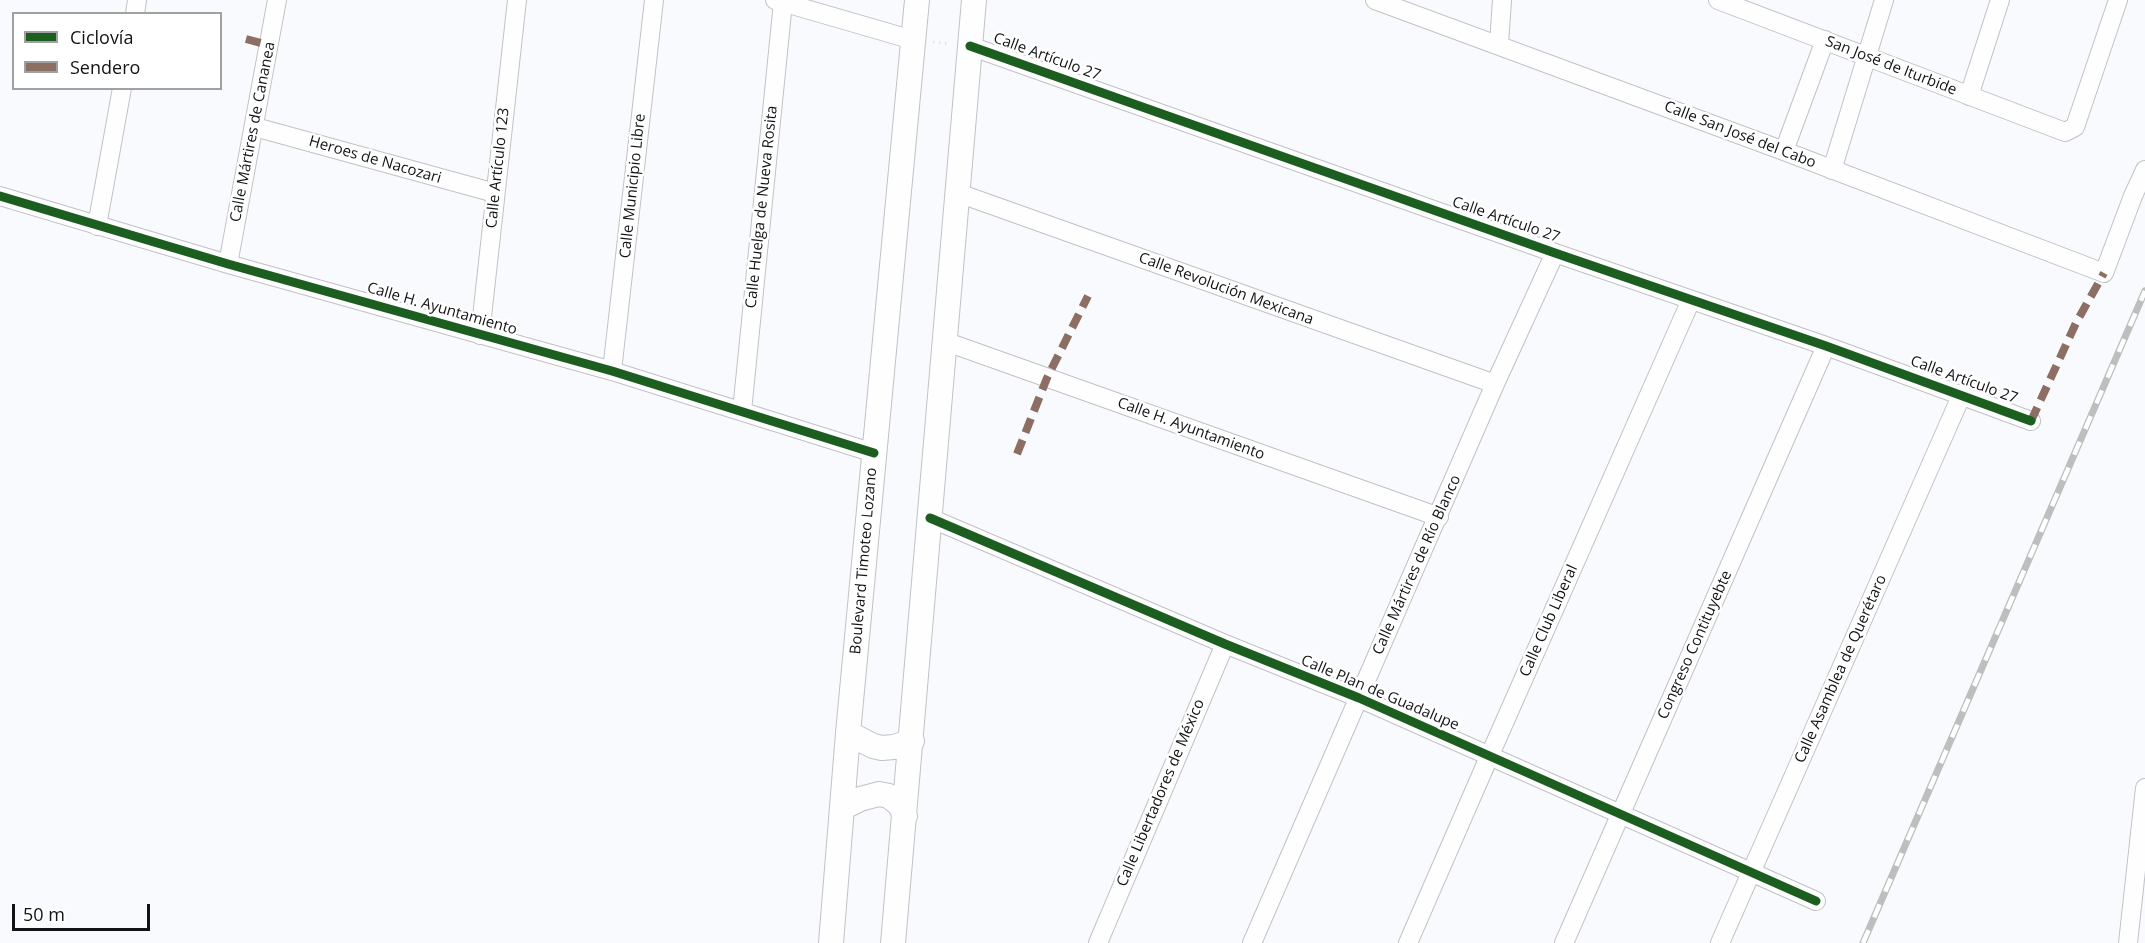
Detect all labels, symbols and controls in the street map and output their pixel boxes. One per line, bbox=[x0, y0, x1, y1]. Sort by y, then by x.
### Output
legend bbox=[12, 12, 222, 90]
text: Ciclovía bbox=[70, 25, 133, 49]
street label: Calle Artículo 27 bbox=[991, 29, 1103, 85]
street label: San José de Iturbide bbox=[1823, 33, 1959, 99]
street label: Calle Mártires de Cananea bbox=[227, 40, 279, 224]
text: Sendero bbox=[70, 55, 140, 79]
street label: Calle San José del Cabo bbox=[1662, 98, 1818, 172]
street label: Calle Huelga de Nueva Rosita bbox=[742, 105, 782, 309]
street label: Calle Artículo 123 bbox=[483, 107, 513, 229]
street label: Calle Municipio Libre bbox=[616, 113, 650, 259]
street label: Heroes de Nacozari bbox=[307, 133, 443, 187]
street label: Calle Artículo 27 bbox=[1450, 193, 1562, 247]
street label: Calle Revolución Mexicana bbox=[1136, 249, 1316, 329]
street label: Calle H. Ayuntamiento bbox=[365, 279, 519, 339]
street label: Calle Artículo 27 bbox=[1908, 352, 2020, 408]
street label: Calle H. Ayuntamiento bbox=[1115, 394, 1267, 464]
street label: Boulevard Timoteo Lozano bbox=[847, 467, 881, 655]
street label: Calle Mártires de Río Blanco bbox=[1369, 472, 1465, 658]
street label: Calle Club Liberal bbox=[1516, 562, 1582, 680]
street label: Congreso Contituyebte bbox=[1654, 568, 1736, 722]
street label: Calle Asamblea de Querétaro bbox=[1791, 572, 1891, 766]
street label: Calle Plan de Guadalupe bbox=[1298, 652, 1462, 734]
street label: Calle Libertadores de México bbox=[1113, 697, 1209, 889]
scale bar bbox=[15, 892, 153, 930]
text: 50 m bbox=[23, 902, 65, 926]

